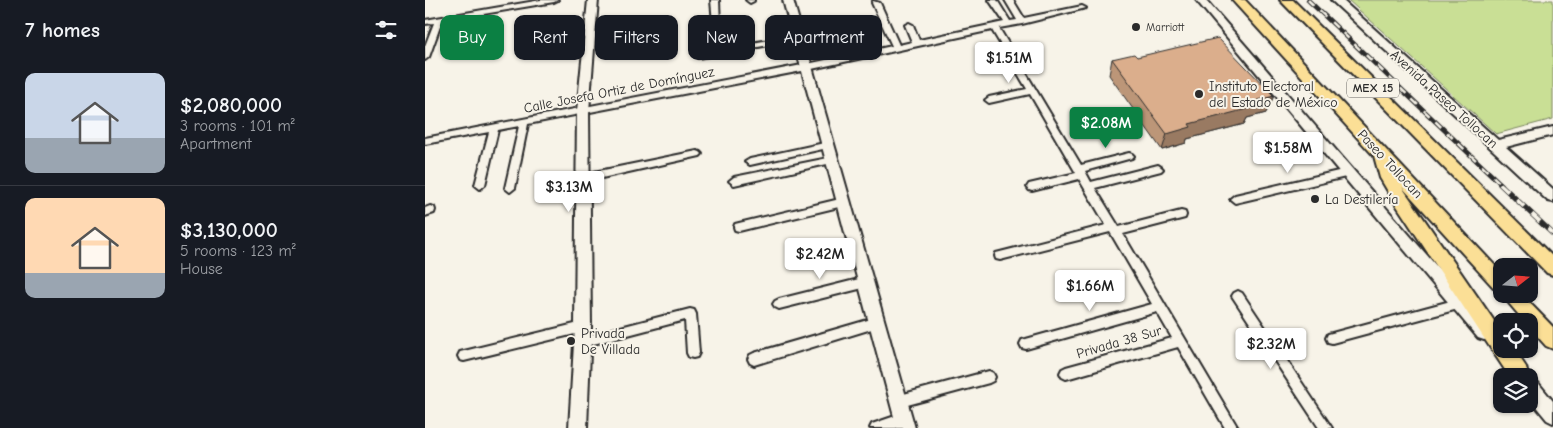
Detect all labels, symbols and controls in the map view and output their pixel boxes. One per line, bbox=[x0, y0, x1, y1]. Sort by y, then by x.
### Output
chip: Buy bbox=[440, 15, 504, 60]
chip: Rent bbox=[514, 15, 585, 60]
chip: Filters bbox=[595, 15, 678, 60]
chip: New bbox=[688, 15, 755, 60]
chip: Apartment bbox=[765, 15, 882, 60]
icon: filters bbox=[372, 16, 400, 44]
text: 7 homes bbox=[25, 18, 100, 42]
marker: Marriott bbox=[1130, 21, 1142, 33]
place label: Marriott bbox=[1146, 21, 1185, 34]
pin: $1.51M bbox=[968, 42, 1050, 84]
street label: Avenida Paseo Tollocan bbox=[1387, 46, 1501, 152]
text: $1.51M bbox=[986, 49, 1032, 67]
street label: Calle Josefa Ortiz de Domínguez bbox=[522, 63, 716, 117]
place label: Instituto Electoral del Estado de México bbox=[1209, 78, 1338, 111]
road number: MEX 15 bbox=[1347, 78, 1399, 98]
marker: Instituto Electoral del Estado de México bbox=[1193, 88, 1205, 100]
icon: home bbox=[65, 93, 125, 153]
text: $2,080,000 bbox=[180, 93, 282, 117]
pin: $2.08M bbox=[1065, 106, 1147, 149]
text: $2.08M bbox=[1081, 114, 1131, 132]
text: 3 rooms · 101 m² bbox=[180, 117, 295, 135]
street label: Paseo Tollocan bbox=[1354, 126, 1426, 202]
pin: $1.58M bbox=[1247, 132, 1329, 174]
text: Apartment bbox=[180, 135, 252, 153]
text: $1.58M bbox=[1264, 139, 1312, 157]
pin: $3.13M bbox=[528, 170, 610, 213]
text: $3.13M bbox=[545, 178, 593, 196]
place label: La Destilería bbox=[1325, 191, 1399, 208]
marker: La Destilería bbox=[1309, 193, 1321, 205]
icon: home bbox=[65, 218, 125, 278]
text: $3,130,000 bbox=[180, 218, 278, 242]
pin: $2.42M bbox=[779, 238, 861, 280]
text: 5 rooms · 123 m² bbox=[180, 242, 296, 260]
text: $2.42M bbox=[796, 245, 844, 263]
north arrow bbox=[1493, 258, 1537, 302]
map controls bbox=[1493, 258, 1538, 413]
text: House bbox=[180, 260, 223, 278]
pin: $1.66M bbox=[1049, 270, 1131, 312]
text: $1.66M bbox=[1066, 277, 1114, 295]
button: locate bbox=[1493, 313, 1538, 358]
street label: Privada 38 Sur bbox=[1074, 322, 1164, 362]
place label: Privada De Villada bbox=[581, 325, 640, 358]
pin: $2.32M bbox=[1230, 328, 1312, 370]
marker: Privada De Villada bbox=[565, 335, 577, 347]
text: $2.32M bbox=[1246, 335, 1296, 353]
button: layers bbox=[1493, 368, 1538, 413]

